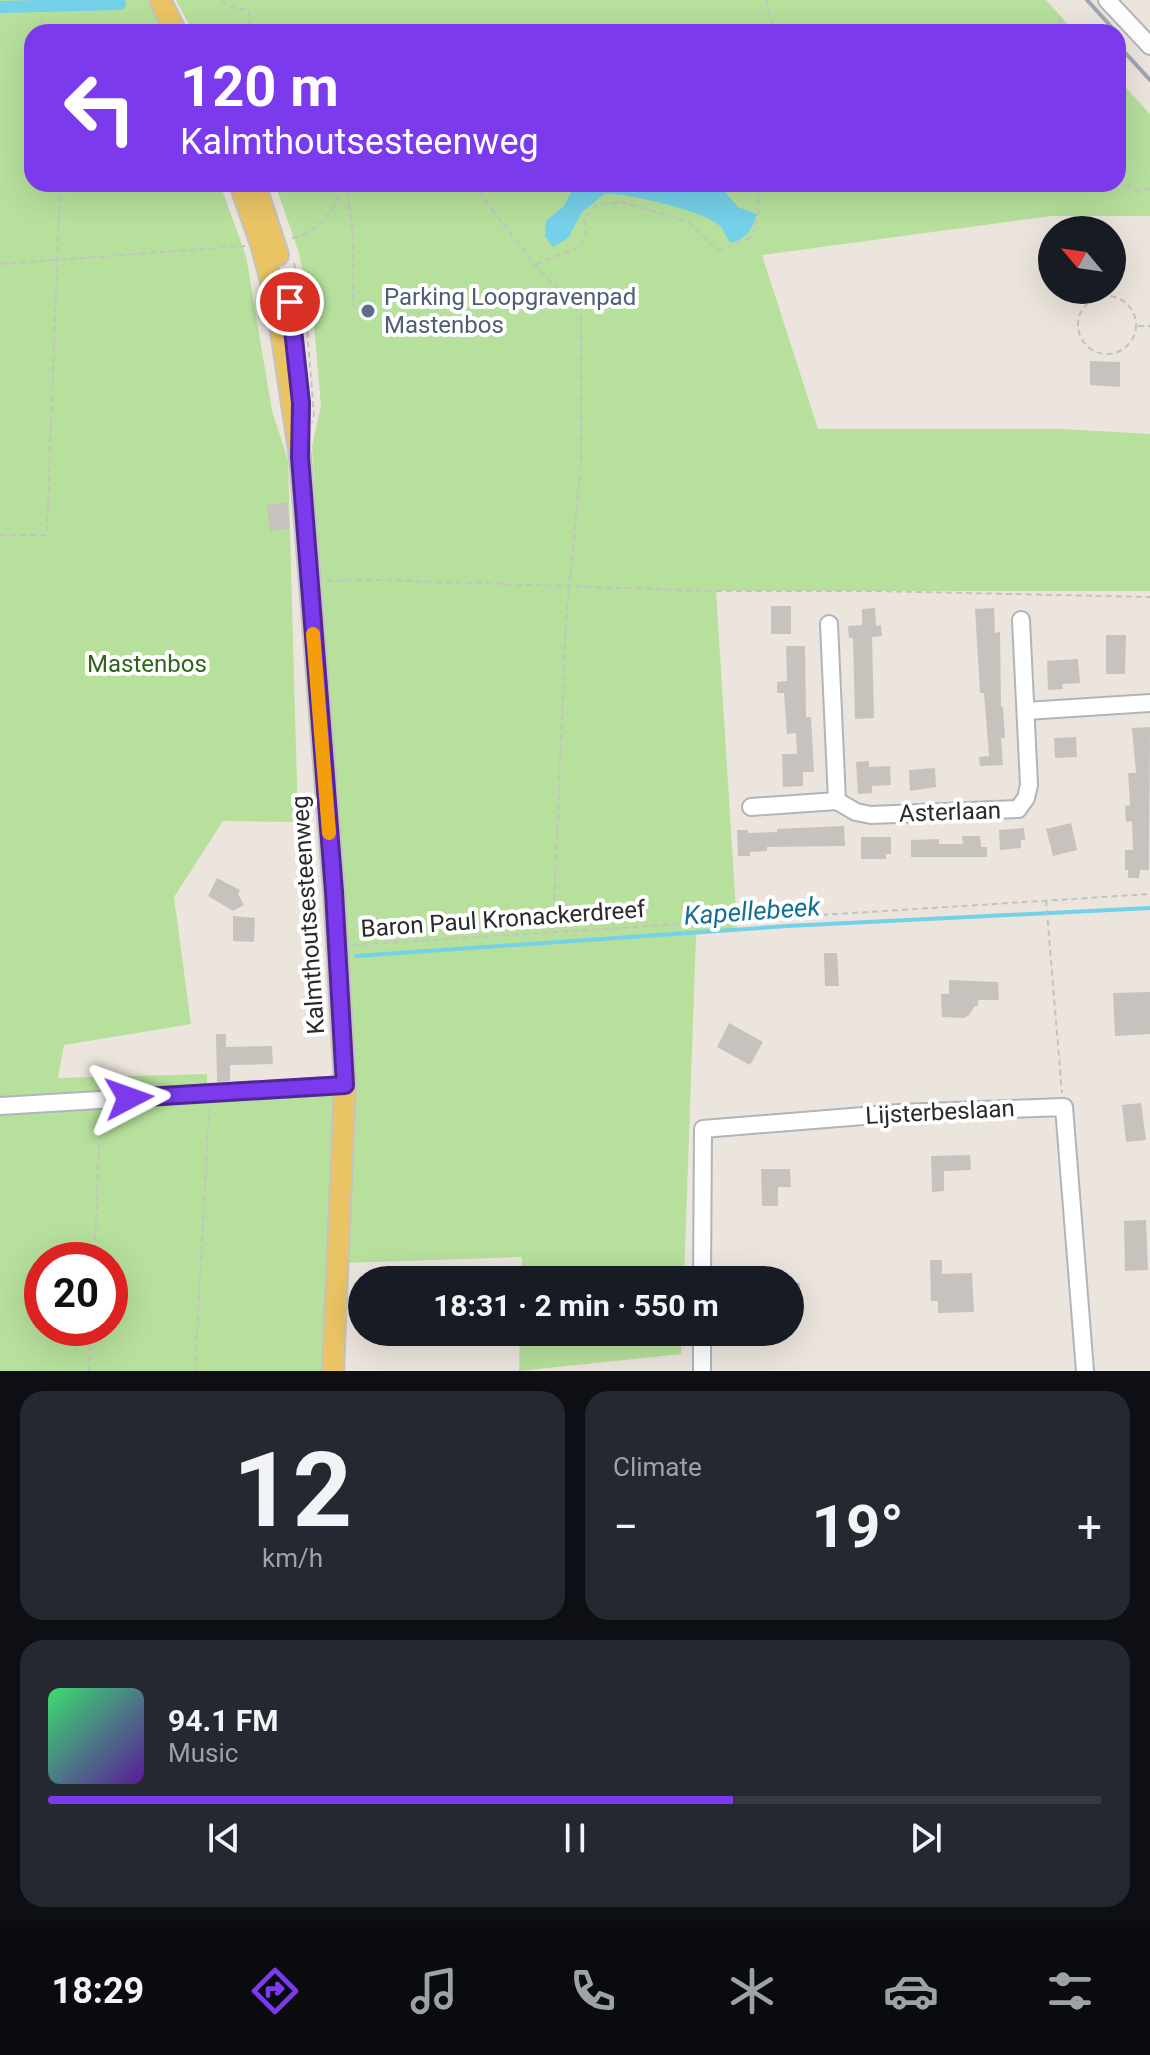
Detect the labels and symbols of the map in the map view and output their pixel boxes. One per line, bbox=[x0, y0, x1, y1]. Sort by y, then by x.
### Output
north arrow bbox=[1038, 216, 1126, 304]
pin bbox=[256, 268, 324, 336]
place label: Parking Loopgravenpad Mastenbos bbox=[384, 283, 636, 339]
marker: Parking Loopgravenpad Mastenbos bbox=[359, 302, 377, 320]
park label: Mastenbos bbox=[87, 650, 207, 678]
street label: Kalmthoutsesteenweg bbox=[286, 795, 330, 1035]
street label: Asterlaan bbox=[899, 796, 1001, 828]
water label: Kapellebeek bbox=[683, 891, 822, 931]
street label: Baron Paul Kronackerdreef bbox=[360, 895, 647, 943]
position arrow bbox=[87, 1056, 171, 1140]
street label: Lijsterbeslaan bbox=[865, 1094, 1015, 1130]
speed limit sign: 20 bbox=[24, 1242, 128, 1346]

